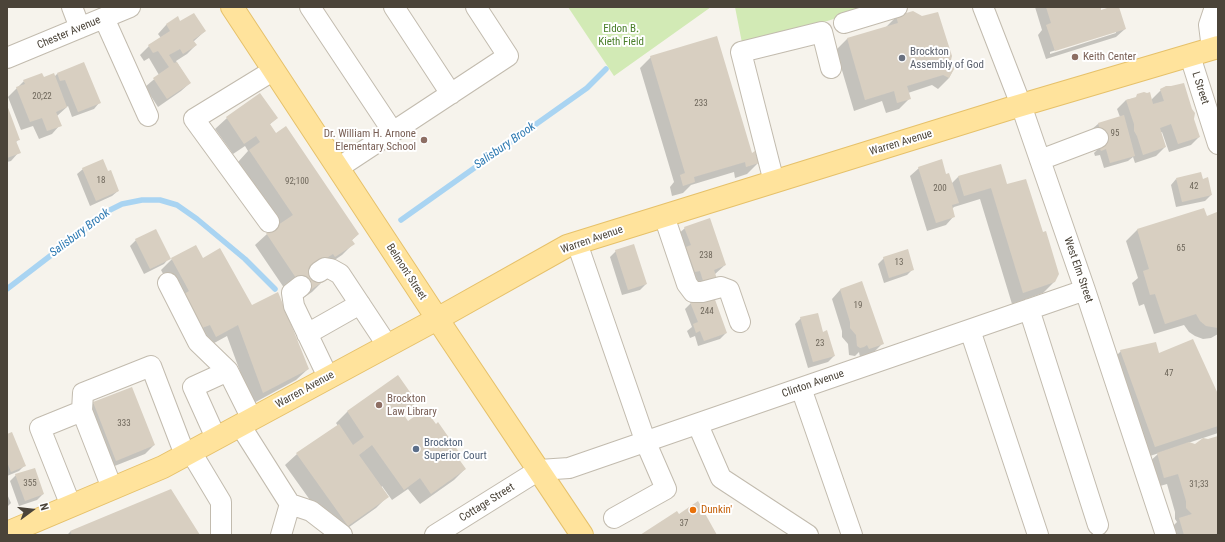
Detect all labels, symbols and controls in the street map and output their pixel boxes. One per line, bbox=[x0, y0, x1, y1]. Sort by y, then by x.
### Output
street label: Chester Avenue bbox=[35, 14, 103, 52]
park label: Eldon B. Kieth Field bbox=[598, 22, 644, 48]
place label: Brockton Assembly of God bbox=[910, 45, 984, 71]
place label: Keith Center bbox=[1083, 50, 1136, 64]
marker: Keith Center bbox=[1070, 52, 1080, 62]
marker: Brockton Assembly of God bbox=[897, 53, 907, 63]
street label: L Street bbox=[1189, 70, 1211, 106]
house number: 20;22 bbox=[32, 92, 52, 102]
house number: 233 bbox=[694, 99, 708, 109]
water label: Salisbury Brook bbox=[472, 120, 538, 172]
place label: Dr. William H. Arnone Elementary School bbox=[324, 127, 416, 153]
street label: Warren Avenue bbox=[868, 127, 934, 159]
house number: 95 bbox=[1111, 129, 1119, 139]
marker: Dr. William H. Arnone Elementary School bbox=[419, 135, 429, 145]
house number: 18 bbox=[97, 176, 105, 186]
house number: 92;100 bbox=[285, 177, 309, 187]
house number: 42 bbox=[1190, 182, 1198, 192]
house number: 200 bbox=[933, 184, 947, 194]
water label: Salisbury Brook bbox=[47, 206, 113, 260]
street label: Warren Avenue bbox=[559, 223, 625, 257]
street label: West Elm Street bbox=[1061, 235, 1095, 305]
street label: Belmont Street bbox=[383, 241, 429, 303]
house number: 65 bbox=[1177, 244, 1185, 254]
house number: 238 bbox=[699, 251, 713, 261]
house number: 13 bbox=[895, 258, 903, 268]
house number: 19 bbox=[854, 301, 862, 311]
house number: 244 bbox=[700, 307, 714, 317]
house number: 23 bbox=[816, 339, 824, 349]
street label: Clinton Avenue bbox=[780, 367, 846, 401]
street label: Warren Avenue bbox=[273, 369, 337, 411]
house number: 47 bbox=[1165, 369, 1173, 379]
place label: Brockton Law Library bbox=[387, 392, 437, 418]
marker: Brockton Law Library bbox=[374, 400, 384, 410]
house number: 333 bbox=[117, 419, 131, 429]
place label: Brockton Superior Court bbox=[424, 436, 487, 462]
marker: Brockton Superior Court bbox=[411, 444, 421, 454]
house number: 355 bbox=[23, 479, 37, 489]
house number: 31;33 bbox=[1189, 480, 1209, 490]
street label: Cottage Street bbox=[457, 481, 517, 525]
north arrow bbox=[12, 490, 52, 530]
text: N bbox=[37, 502, 51, 512]
place label: Dunkin' bbox=[701, 503, 732, 517]
marker: Dunkin' bbox=[688, 505, 698, 515]
house number: 37 bbox=[680, 519, 688, 529]

